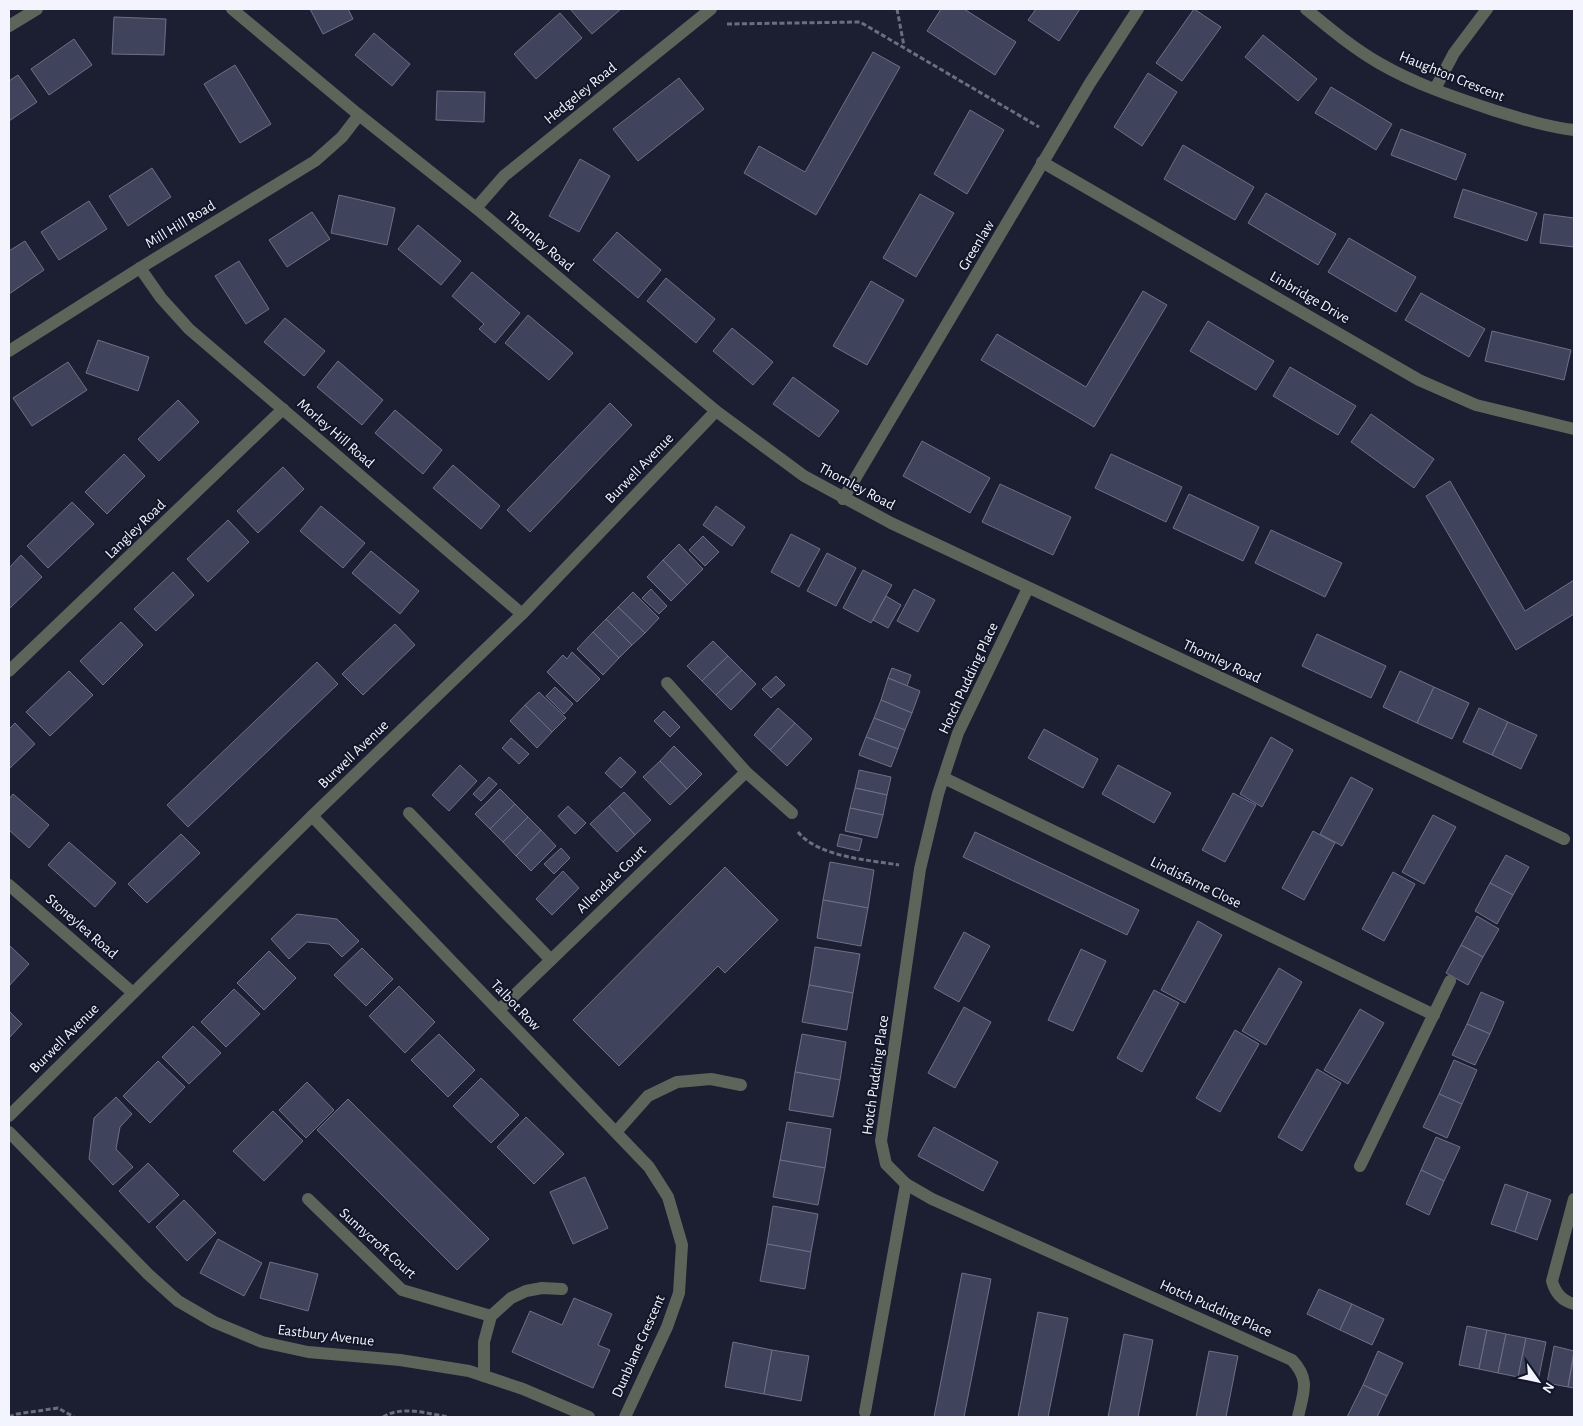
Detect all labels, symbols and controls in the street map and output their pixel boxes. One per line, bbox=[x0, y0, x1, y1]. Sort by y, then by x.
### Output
street label: Haughton Crescent bbox=[1397, 49, 1507, 104]
street label: Hedgeley Road bbox=[541, 60, 619, 127]
street label: Mill Hill Road bbox=[143, 198, 218, 251]
street label: Thornley Road bbox=[503, 209, 577, 274]
street label: Greenlaw bbox=[956, 218, 997, 273]
street label: Linbridge Drive bbox=[1267, 269, 1352, 326]
street label: Morley Hill Road bbox=[294, 396, 377, 471]
street label: Burwell Avenue bbox=[602, 430, 676, 506]
street label: Thornley Road bbox=[816, 460, 898, 513]
street label: Langley Road bbox=[102, 497, 169, 562]
street label: Hotch Pudding Place bbox=[936, 620, 1001, 736]
street label: Thornley Road bbox=[1180, 637, 1263, 686]
street label: Burwell Avenue bbox=[315, 717, 391, 791]
street label: Allendale Court bbox=[574, 842, 649, 916]
street label: Lindisfarne Close bbox=[1148, 854, 1244, 911]
street label: Stoneylea Road bbox=[43, 891, 121, 962]
street label: Talbot Row bbox=[488, 977, 543, 1034]
street label: Burwell Avenue bbox=[27, 1001, 102, 1076]
street label: Hotch Pudding Place bbox=[860, 1014, 891, 1136]
street label: Sunnycroft Court bbox=[336, 1205, 419, 1282]
street label: Hotch Pudding Place bbox=[1157, 1277, 1274, 1340]
street label: Dunblane Crescent bbox=[609, 1293, 668, 1400]
street label: Eastbury Avenue bbox=[277, 1322, 375, 1349]
north arrow bbox=[1513, 1356, 1563, 1406]
text: N bbox=[1540, 1380, 1557, 1395]

